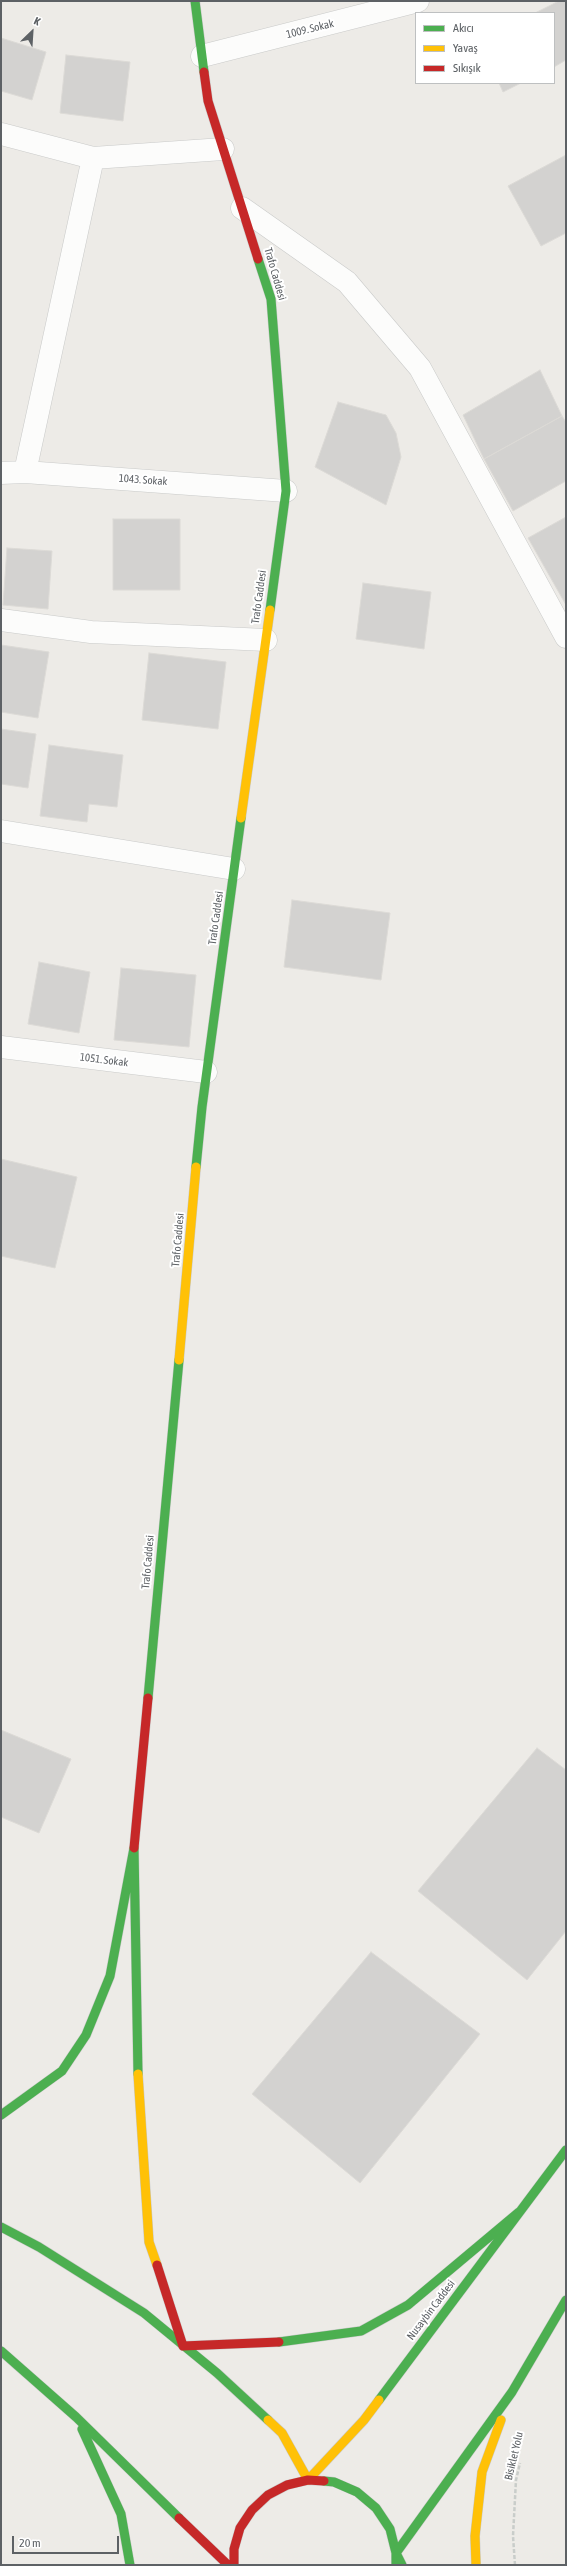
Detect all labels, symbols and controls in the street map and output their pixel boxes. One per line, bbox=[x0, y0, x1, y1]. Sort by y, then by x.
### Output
north arrow bbox=[12, 12, 52, 52]
legend bbox=[415, 12, 555, 84]
text: K bbox=[32, 15, 42, 28]
street label: 1009. Sokak bbox=[285, 17, 335, 41]
text: Akıcı bbox=[453, 21, 474, 35]
text: Yavaş bbox=[453, 41, 478, 55]
text: Sıkışık bbox=[453, 61, 481, 75]
street label: Trafo Caddesi bbox=[261, 246, 289, 302]
street label: 1043. Sokak bbox=[118, 472, 168, 488]
street label: Trafo Caddesi bbox=[249, 569, 269, 625]
street label: Trafo Caddesi bbox=[206, 890, 226, 946]
street label: 1051. Sokak bbox=[79, 1050, 129, 1070]
street label: Trafo Caddesi bbox=[169, 1213, 187, 1267]
street label: Trafo Caddesi bbox=[139, 1535, 157, 1589]
street label: Nusaybin Caddesi bbox=[404, 2277, 458, 2343]
street label: Bisiklet Yolu bbox=[502, 2431, 526, 2481]
scale bar bbox=[14, 2528, 121, 2554]
text: 20 m bbox=[19, 2536, 41, 2550]

